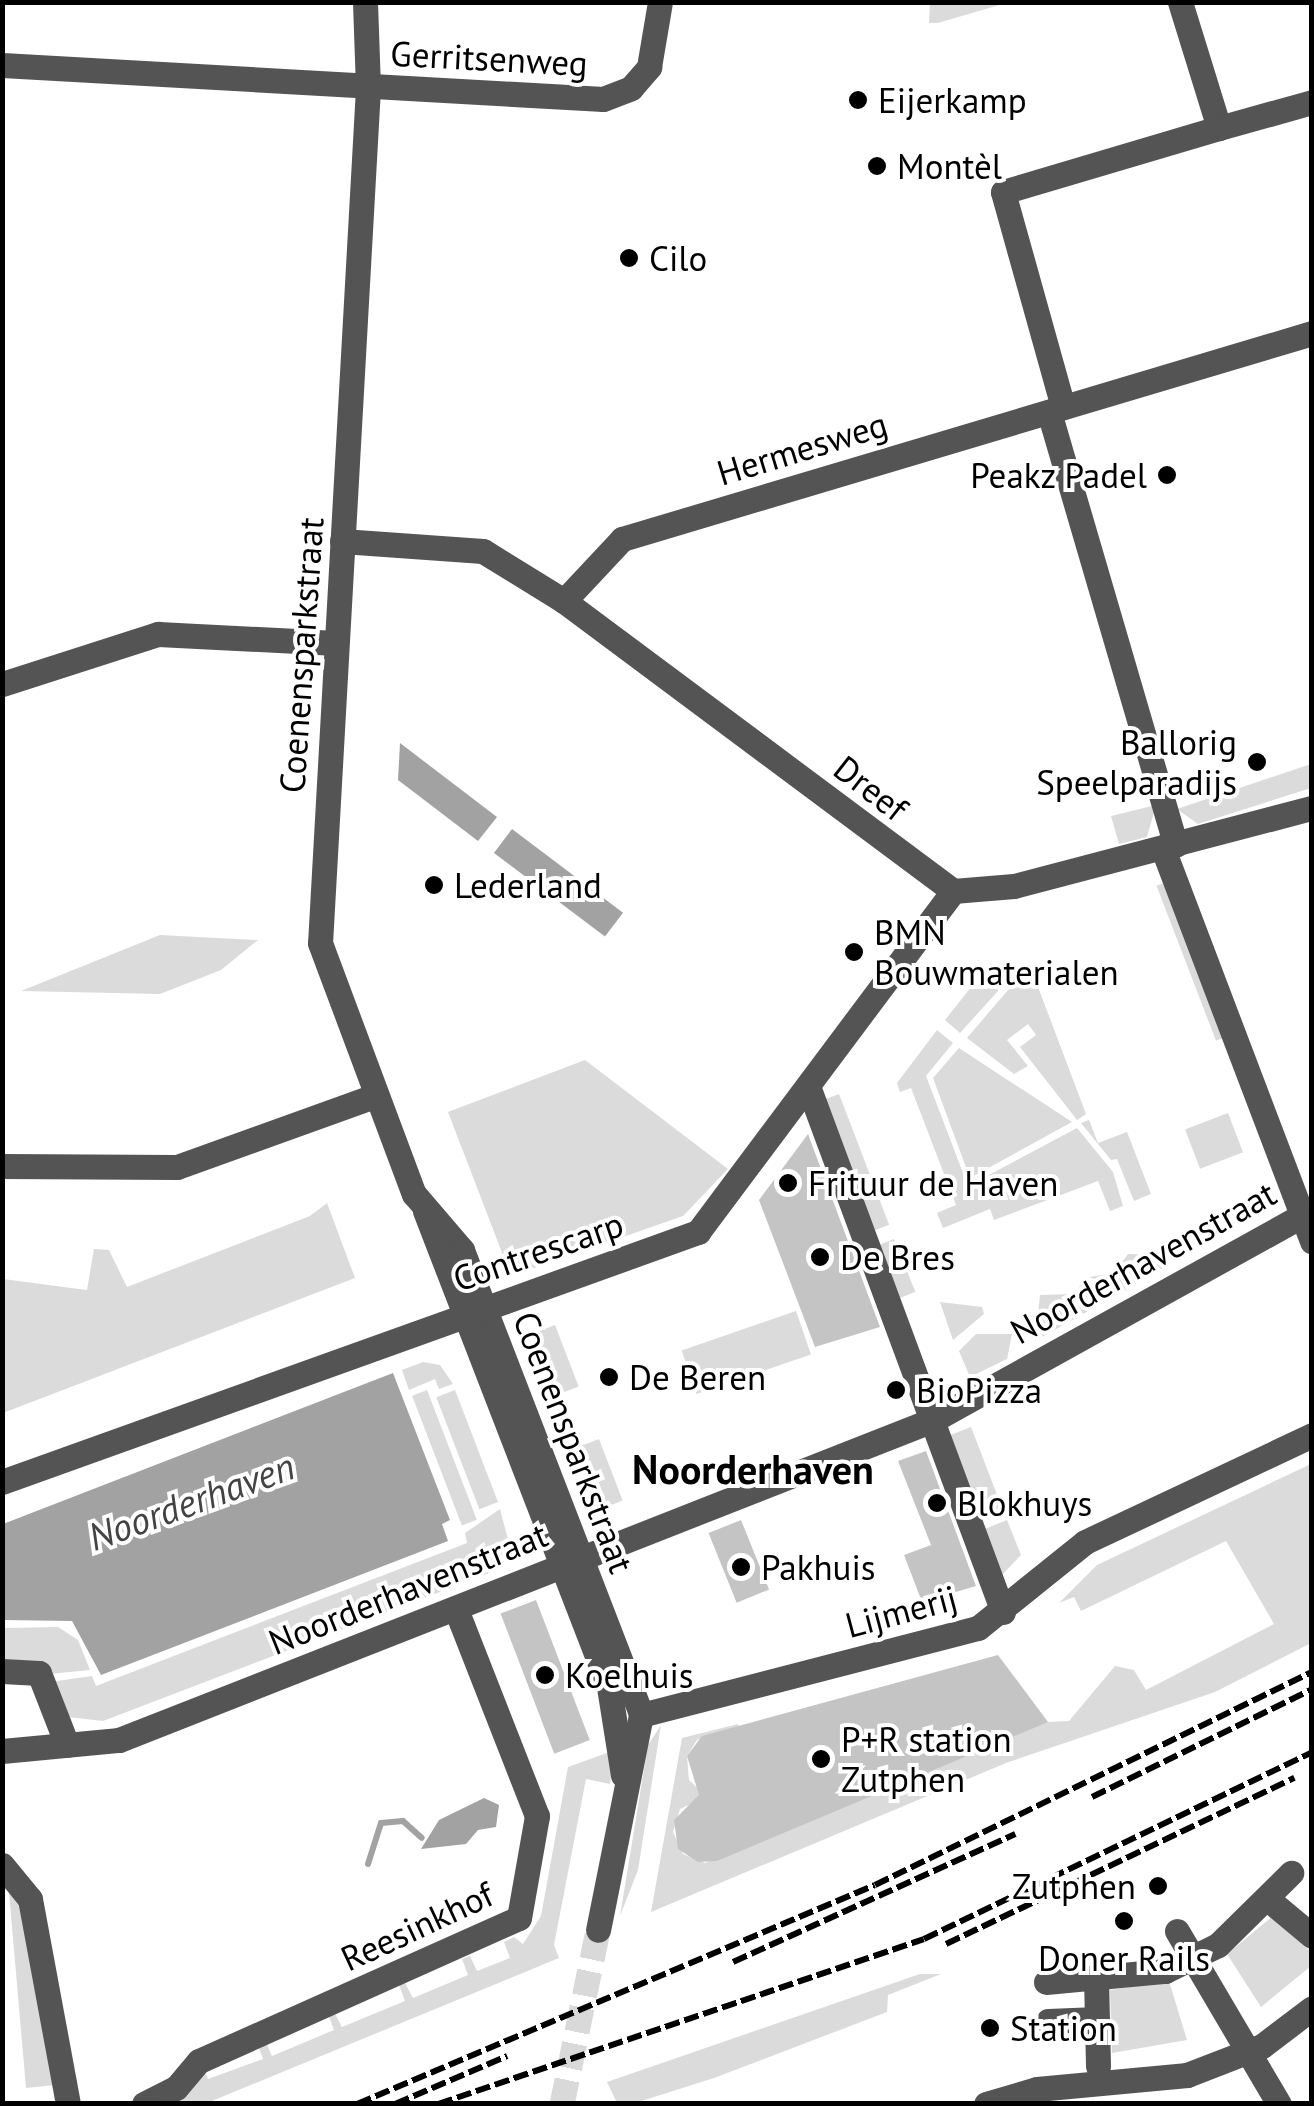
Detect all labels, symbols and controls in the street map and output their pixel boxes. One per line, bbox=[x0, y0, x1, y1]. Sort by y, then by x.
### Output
street label: Gerritsenweg bbox=[389, 32, 589, 84]
place label: Eijerkamp bbox=[878, 79, 1027, 121]
marker: Eijerkamp bbox=[847, 89, 869, 111]
place label: Montèl bbox=[897, 145, 1002, 187]
marker: Montèl bbox=[866, 155, 888, 177]
place label: Cilo bbox=[649, 237, 707, 279]
marker: Cilo bbox=[618, 247, 640, 269]
street label: Hermesweg bbox=[712, 402, 892, 494]
place label: Peakz Padel bbox=[969, 454, 1147, 496]
marker: Peakz Padel bbox=[1156, 464, 1178, 486]
street label: Coenensparkstraat bbox=[270, 516, 332, 794]
place label: Ballorig Speelparadijs bbox=[1036, 721, 1237, 803]
street label: Dreef bbox=[826, 746, 916, 830]
marker: Ballorig Speelparadijs bbox=[1246, 751, 1268, 773]
place label: Lederland bbox=[454, 864, 602, 906]
marker: Lederland bbox=[423, 874, 445, 896]
place label: BMN Bouwmaterialen bbox=[874, 911, 1119, 993]
marker: BMN Bouwmaterialen bbox=[843, 941, 865, 963]
place label: Frituur de Haven bbox=[808, 1162, 1058, 1204]
marker: Frituur de Haven bbox=[777, 1172, 799, 1194]
street label: Noorderhavenstraat bbox=[1003, 1172, 1283, 1352]
street label: Contrescarp bbox=[448, 1202, 628, 1300]
place label: De Bres bbox=[840, 1236, 955, 1278]
marker: De Bres bbox=[809, 1246, 831, 1268]
street label: Coenensparkstraat bbox=[505, 1306, 643, 1578]
place label: De Beren bbox=[629, 1356, 766, 1398]
marker: De Beren bbox=[598, 1366, 620, 1388]
place label: BioPizza bbox=[916, 1369, 1042, 1411]
marker: BioPizza bbox=[885, 1379, 907, 1401]
water label: Noorderhaven bbox=[82, 1443, 300, 1559]
district label: Noorderhaven bbox=[632, 1445, 874, 1493]
place label: Blokhuys bbox=[957, 1482, 1092, 1524]
marker: Blokhuys bbox=[926, 1492, 948, 1514]
street label: Noorderhavenstraat bbox=[263, 1513, 553, 1663]
place label: Pakhuis bbox=[761, 1546, 876, 1588]
marker: Pakhuis bbox=[730, 1556, 752, 1578]
street label: Lijmerij bbox=[841, 1576, 961, 1646]
place label: Koelhuis bbox=[565, 1654, 694, 1696]
marker: Koelhuis bbox=[534, 1664, 556, 1686]
place label: P+R station Zutphen bbox=[841, 1718, 1012, 1800]
marker: P+R station Zutphen bbox=[810, 1748, 832, 1770]
place label: Zutphen bbox=[1012, 1865, 1136, 1907]
street label: Reesinkhof bbox=[334, 1873, 500, 1979]
marker: Zutphen bbox=[1145, 1873, 1171, 1899]
marker: Doner Rails bbox=[1113, 1910, 1135, 1932]
place label: Doner Rails bbox=[1038, 1937, 1210, 1979]
place label: Station bbox=[1010, 2007, 1117, 2049]
marker: Station bbox=[979, 2017, 1001, 2039]

